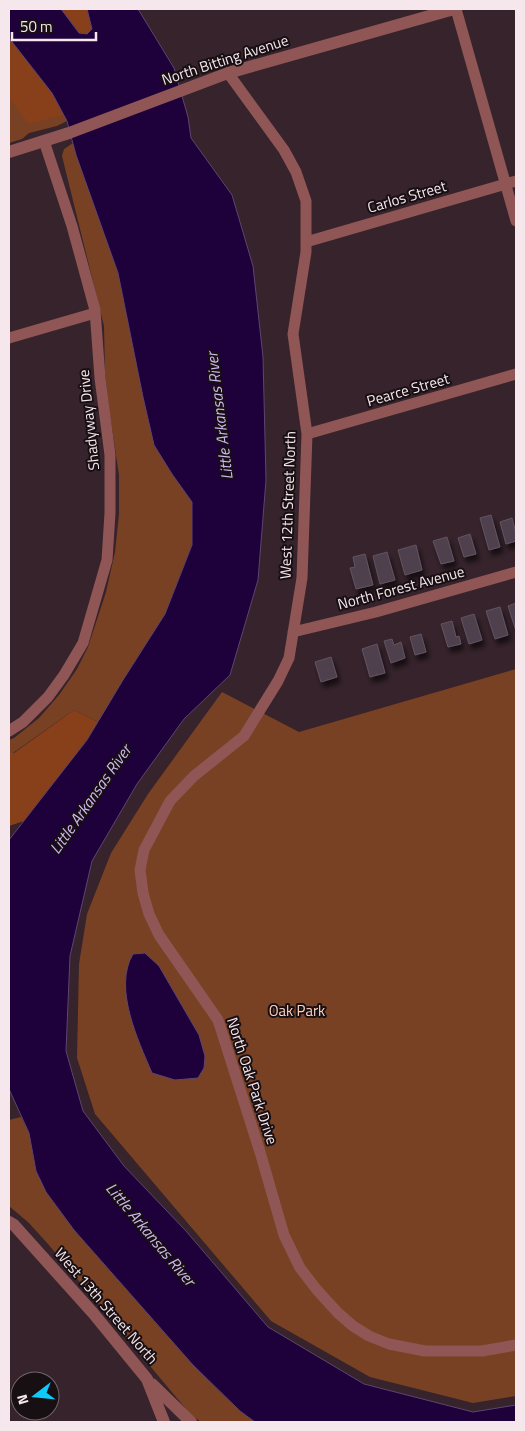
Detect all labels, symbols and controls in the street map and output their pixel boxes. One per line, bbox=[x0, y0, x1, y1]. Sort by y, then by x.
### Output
scale bar bbox=[12, 10, 96, 42]
text: 50 m bbox=[20, 15, 53, 38]
street label: North Bitting Avenue bbox=[158, 28, 291, 91]
street label: Carlos Street bbox=[365, 174, 450, 219]
water label: Little Arkansas River bbox=[199, 349, 239, 481]
street label: Pearce Street bbox=[364, 367, 453, 412]
street label: Shadyway Drive bbox=[72, 369, 105, 471]
street label: West 12th Street North bbox=[273, 431, 302, 579]
street label: North Forest Avenue bbox=[335, 560, 467, 616]
water label: Little Arkansas River bbox=[43, 738, 138, 859]
park label: Oak Park bbox=[269, 999, 325, 1022]
street label: North Oak Park Drive bbox=[221, 1014, 284, 1147]
water label: Little Arkansas River bbox=[100, 1177, 203, 1292]
street label: West 13th Street North bbox=[49, 1242, 164, 1369]
north arrow bbox=[10, 1371, 60, 1421]
text: N bbox=[11, 1392, 33, 1407]

